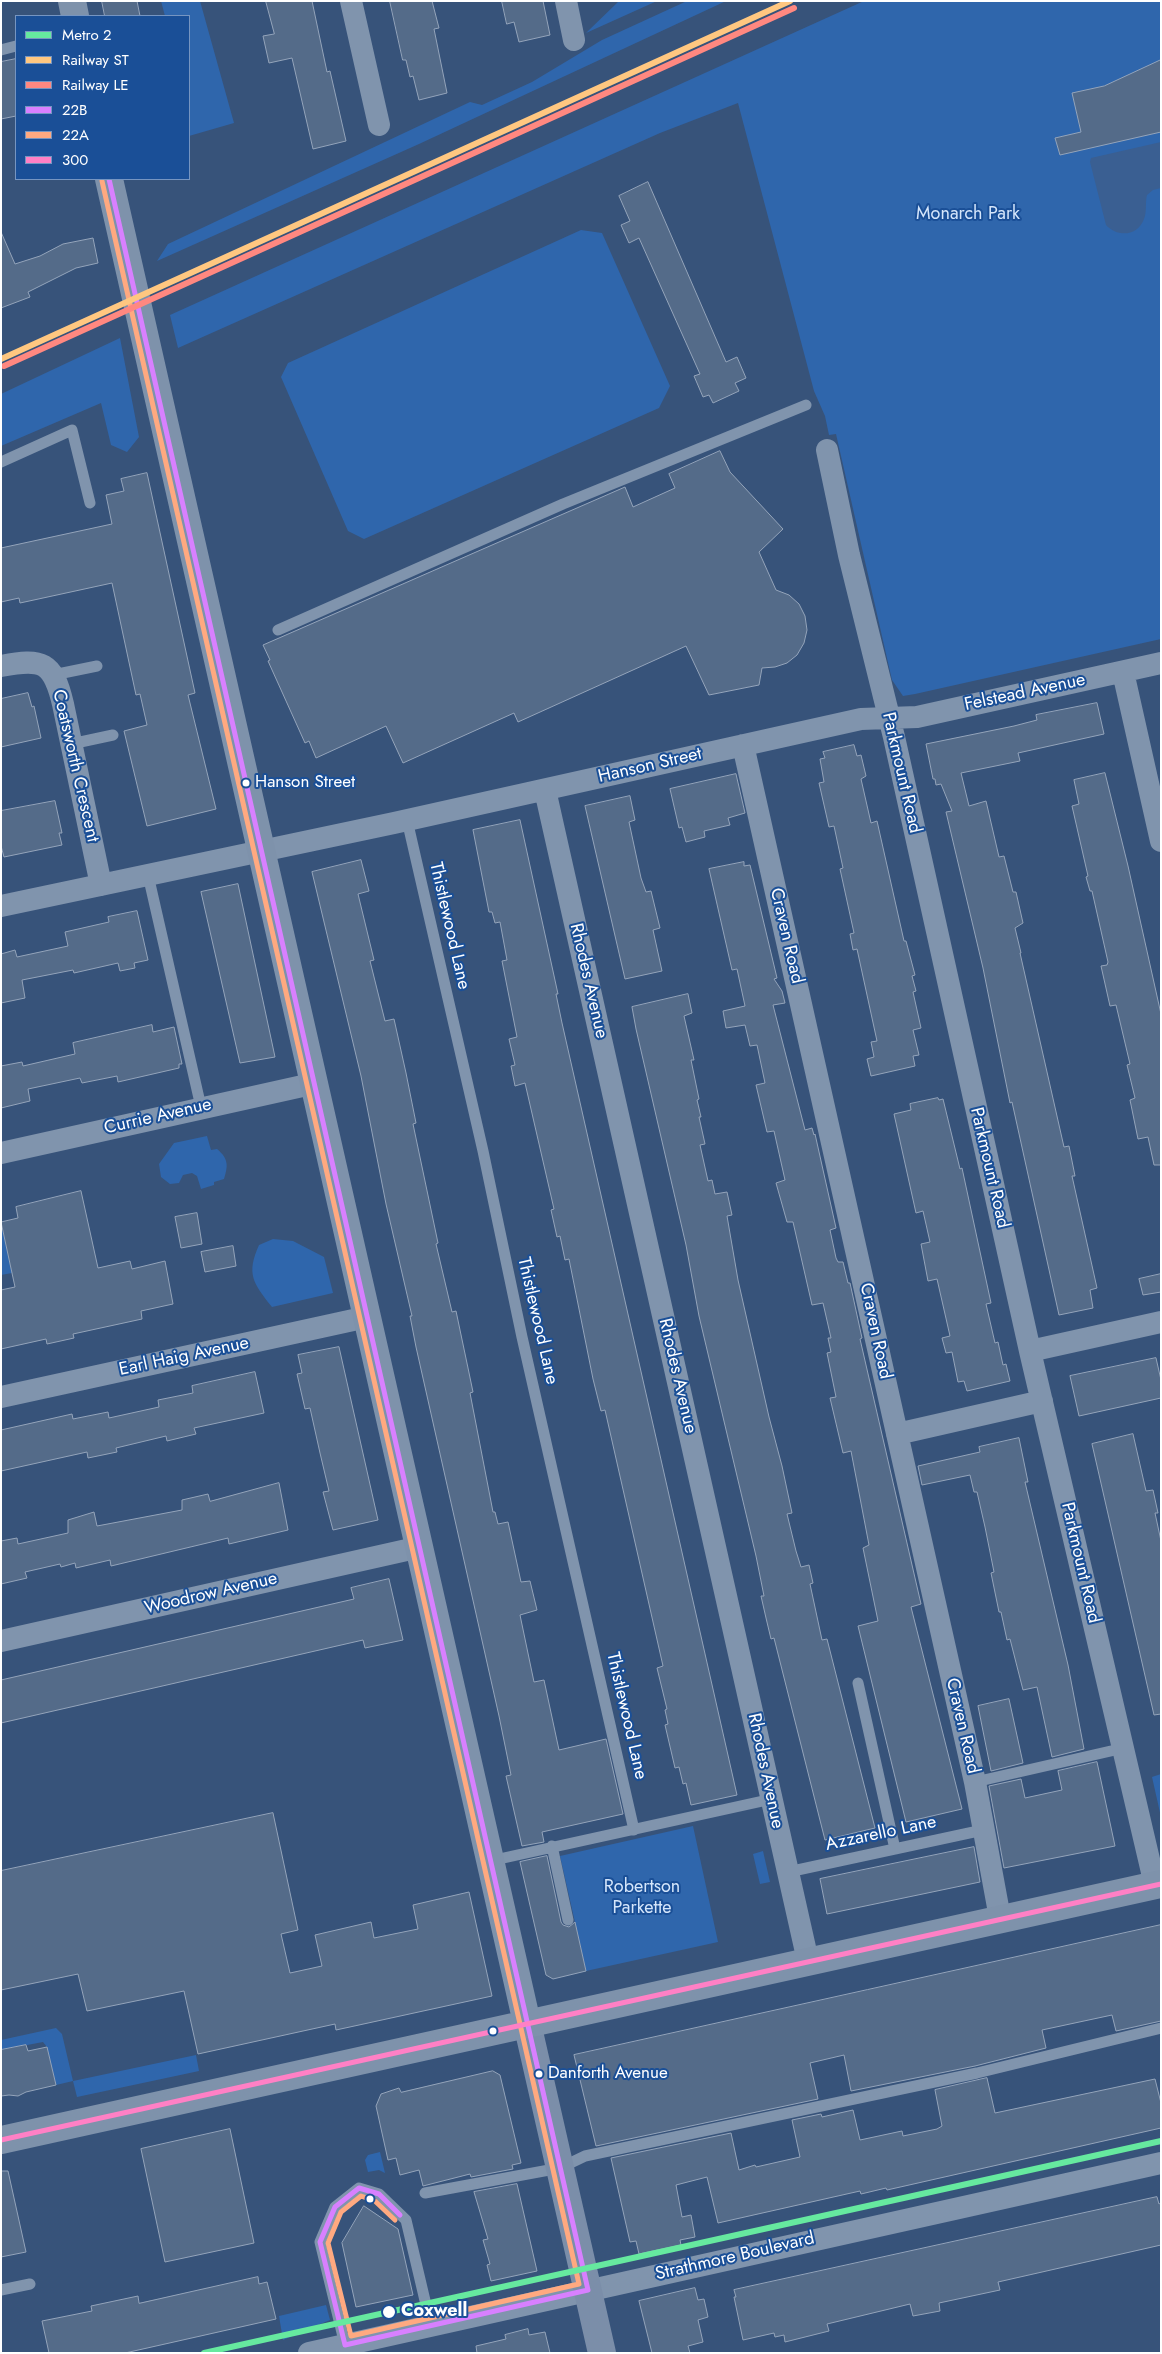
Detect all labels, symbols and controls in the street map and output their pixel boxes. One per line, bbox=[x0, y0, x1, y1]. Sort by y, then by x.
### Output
legend bbox=[15, 15, 190, 180]
text: Metro 2 bbox=[62, 24, 112, 46]
text: Railway ST bbox=[62, 49, 129, 71]
text: Railway LE bbox=[62, 74, 128, 96]
text: 22B bbox=[62, 99, 87, 121]
text: 22A bbox=[62, 124, 89, 146]
text: 300 bbox=[62, 149, 88, 171]
park label: Monarch Park bbox=[916, 204, 1020, 226]
street label: Felstead Avenue bbox=[963, 670, 1087, 716]
street label: Coatsworth Crescent bbox=[47, 688, 103, 844]
street label: Parkmount Road bbox=[877, 710, 925, 836]
street label: Hanson Street bbox=[596, 744, 704, 788]
place label: Hanson Street bbox=[255, 773, 355, 793]
marker: Hanson Street bbox=[241, 778, 251, 788]
street label: Thistlewood Lane bbox=[424, 860, 474, 992]
street label: Craven Road bbox=[764, 886, 808, 986]
street label: Rhodes Avenue bbox=[564, 921, 612, 1041]
street label: Currie Avenue bbox=[102, 1094, 214, 1140]
street label: Parkmount Road bbox=[965, 1105, 1013, 1231]
street label: Thistlewood Lane bbox=[512, 1255, 562, 1387]
street label: Craven Road bbox=[854, 1281, 896, 1381]
street label: Rhodes Avenue bbox=[653, 1316, 701, 1436]
street label: Earl Haig Avenue bbox=[117, 1333, 251, 1381]
street label: Parkmount Road bbox=[1056, 1500, 1104, 1626]
street label: Woodrow Avenue bbox=[143, 1568, 279, 1620]
street label: Thistlewood Lane bbox=[601, 1650, 651, 1782]
street label: Craven Road bbox=[940, 1676, 984, 1776]
street label: Rhodes Avenue bbox=[742, 1711, 788, 1831]
street label: Azzarello Lane bbox=[824, 1812, 938, 1856]
park label: Robertson Parkette bbox=[604, 1877, 680, 1920]
unlabelled marker bbox=[488, 2026, 498, 2036]
place label: Danforth Avenue bbox=[548, 2064, 668, 2084]
marker: Danforth Avenue bbox=[534, 2069, 544, 2079]
unlabelled marker bbox=[365, 2194, 375, 2204]
street label: Strathmore Boulevard bbox=[653, 2228, 817, 2286]
place label: Coxwell bbox=[401, 2301, 467, 2323]
marker: Coxwell bbox=[381, 2304, 397, 2320]

